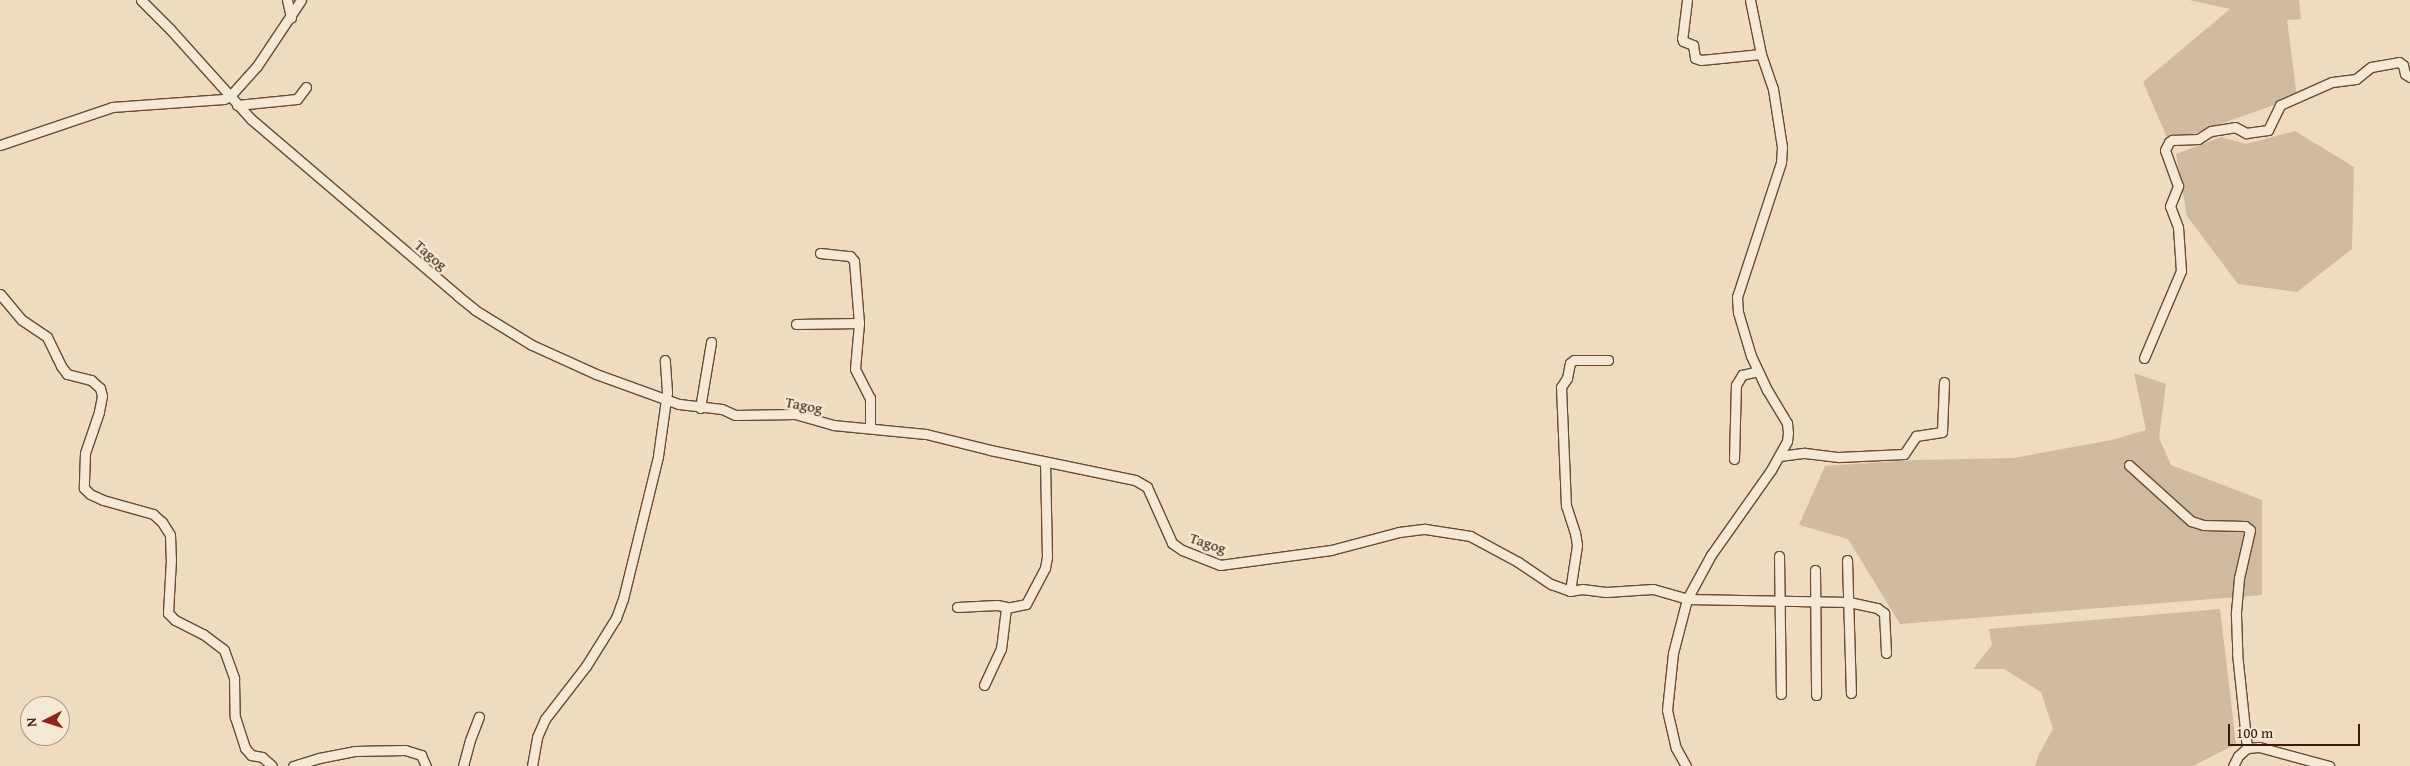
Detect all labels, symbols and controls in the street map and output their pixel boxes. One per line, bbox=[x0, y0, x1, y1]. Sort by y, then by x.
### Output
street label: Tagog bbox=[411, 236, 451, 274]
street label: Tagog bbox=[784, 393, 824, 417]
street label: Tagog bbox=[1187, 528, 1229, 558]
north arrow bbox=[20, 696, 70, 746]
scale bar bbox=[2230, 714, 2362, 746]
text: N bbox=[21, 717, 41, 728]
text: 100 m bbox=[2236, 722, 2273, 743]

